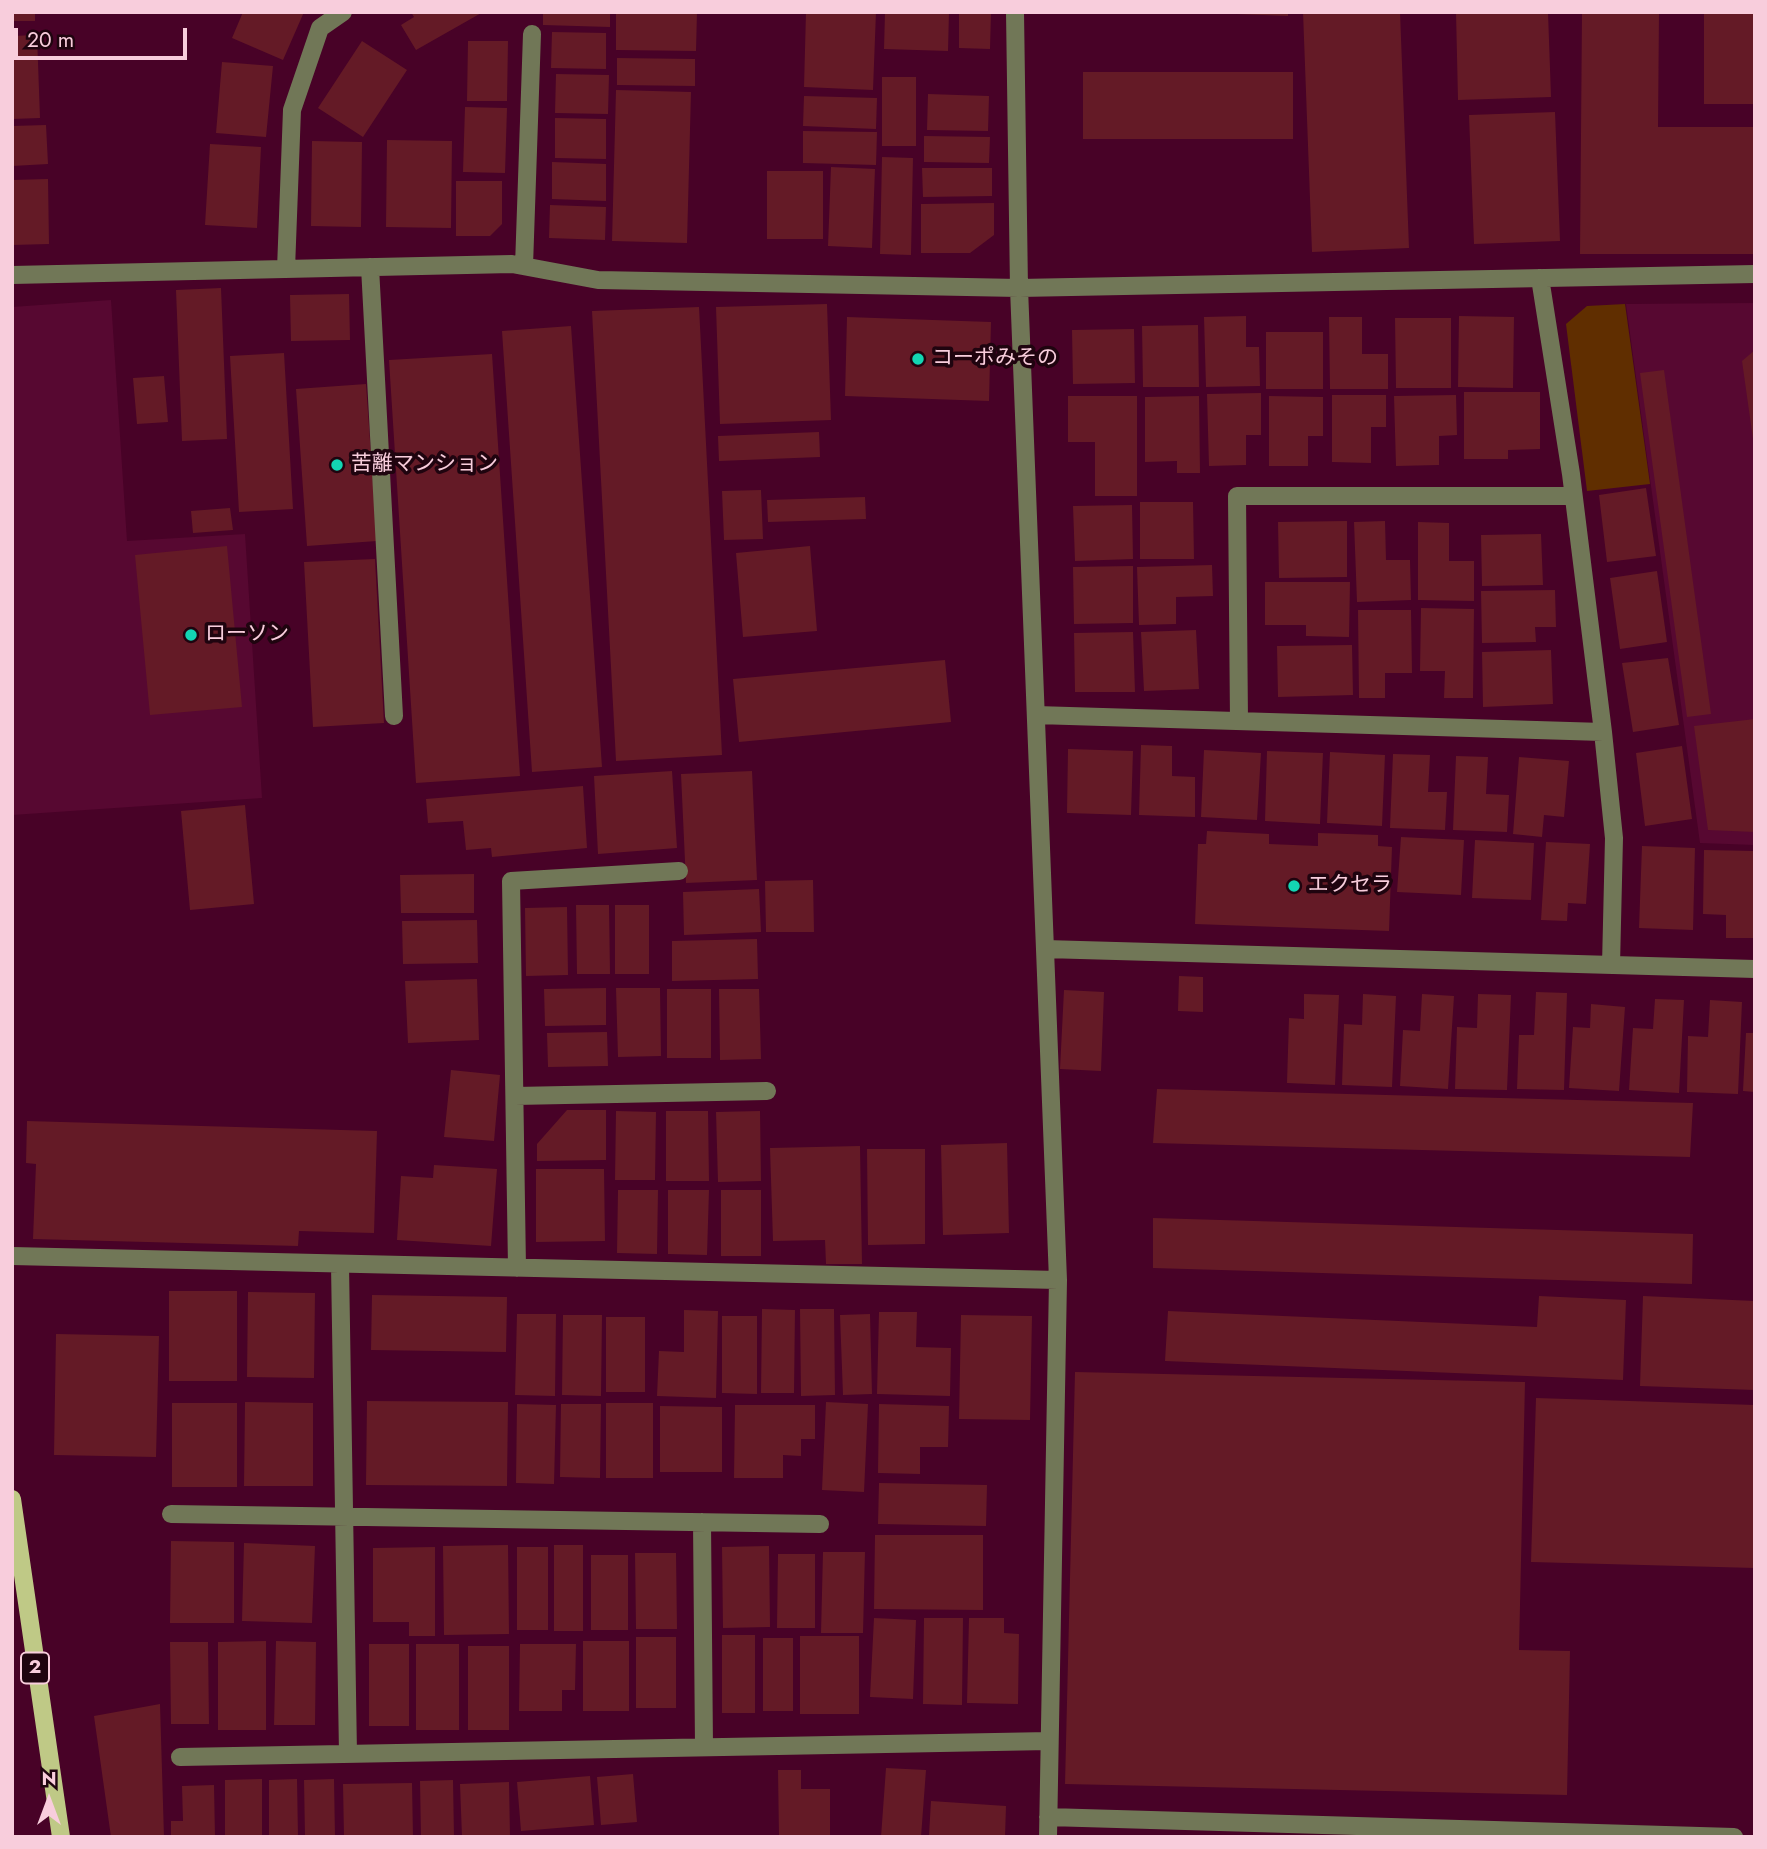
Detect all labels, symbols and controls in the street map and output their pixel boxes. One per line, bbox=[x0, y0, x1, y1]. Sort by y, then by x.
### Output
scale bar bbox=[18, 14, 191, 58]
text: 20 m bbox=[27, 25, 74, 55]
place label: コーポみその bbox=[932, 346, 1058, 372]
marker: コーポみその bbox=[910, 351, 926, 367]
place label: 苦離マンション bbox=[351, 452, 498, 478]
marker: 苦離マンション bbox=[329, 457, 345, 473]
place label: ローソン bbox=[205, 622, 289, 648]
marker: ローソン bbox=[183, 627, 199, 643]
place label: エクセラ bbox=[1308, 873, 1392, 899]
marker: エクセラ bbox=[1286, 878, 1302, 894]
road number: 2 bbox=[21, 1652, 49, 1684]
north arrow bbox=[14, 1765, 84, 1835]
text: N bbox=[41, 1765, 57, 1792]

